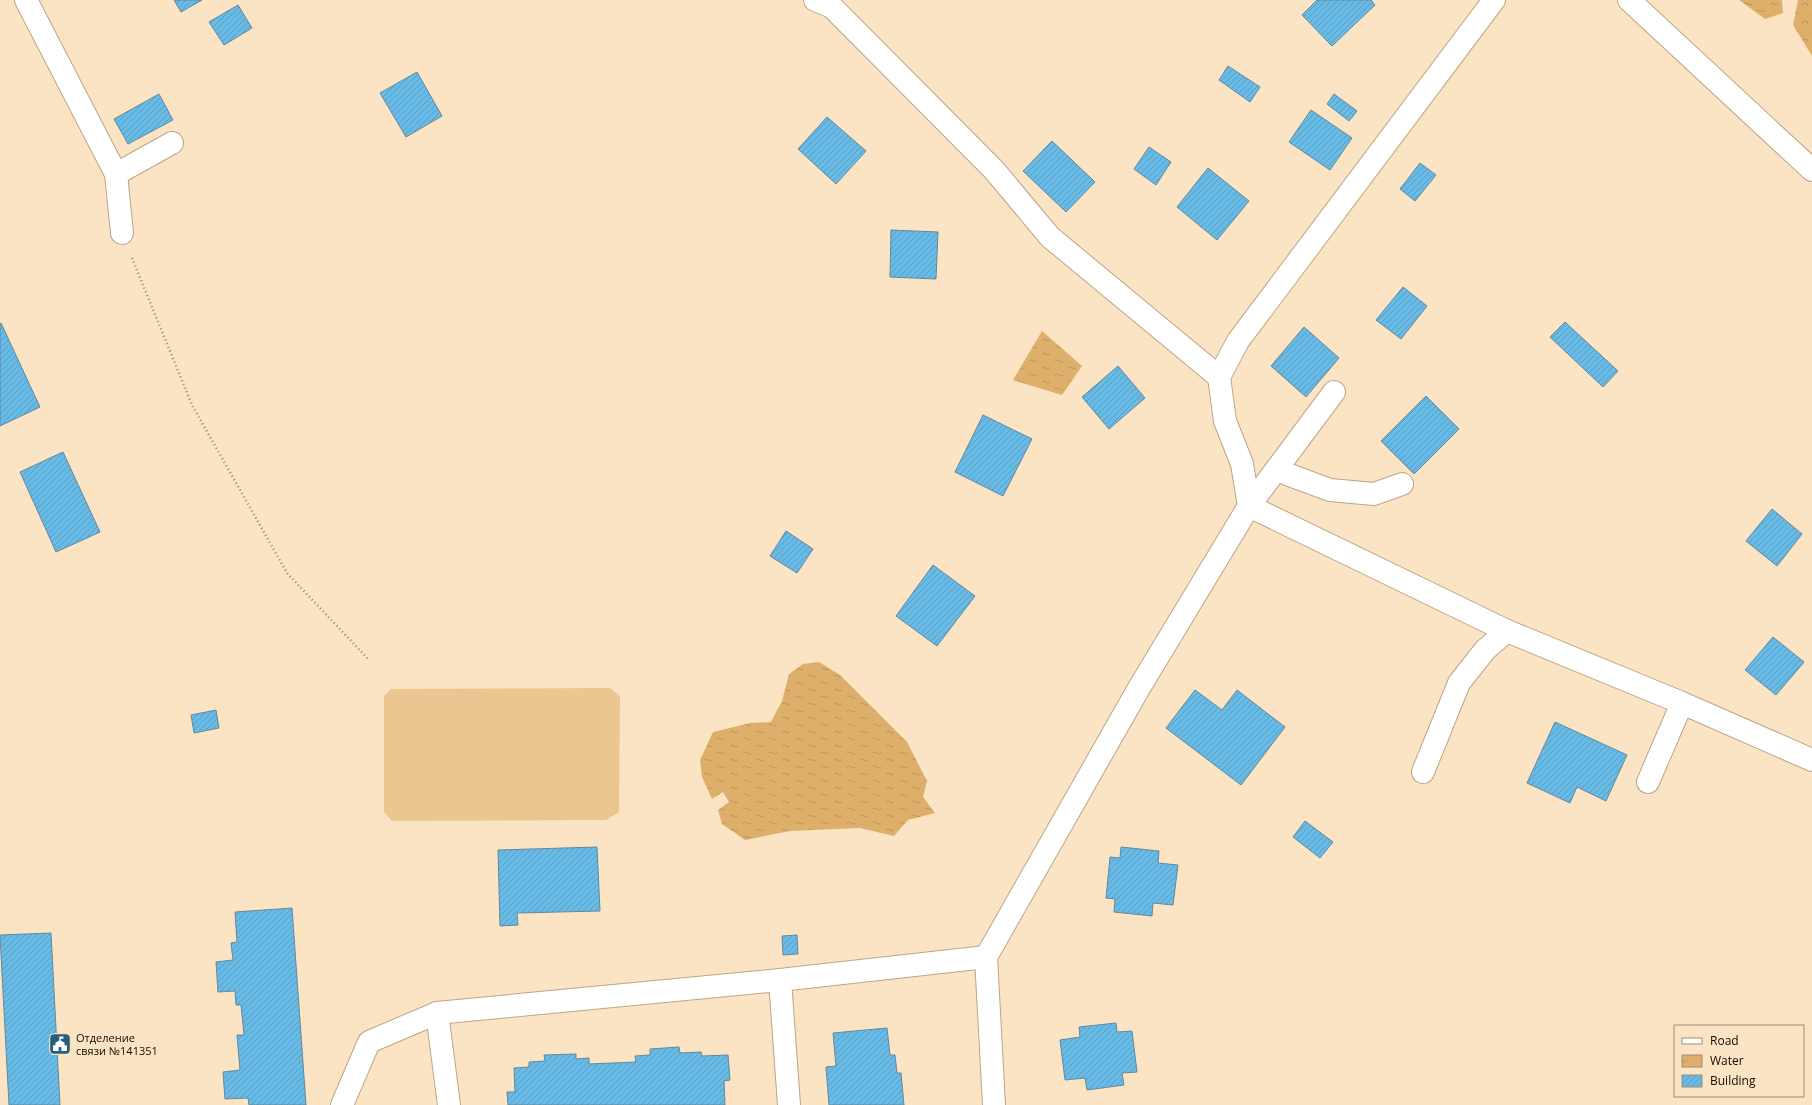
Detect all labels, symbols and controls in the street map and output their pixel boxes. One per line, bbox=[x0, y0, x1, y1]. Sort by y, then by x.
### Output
legend bbox=[1674, 1025, 1804, 1097]
place label: Отделение связи №141351 bbox=[76, 1030, 158, 1058]
public building icon: Отделение связи №141351 bbox=[47, 1031, 73, 1057]
text: Road bbox=[1710, 1032, 1739, 1049]
text: Water bbox=[1710, 1052, 1744, 1069]
text: Building bbox=[1710, 1072, 1756, 1089]

